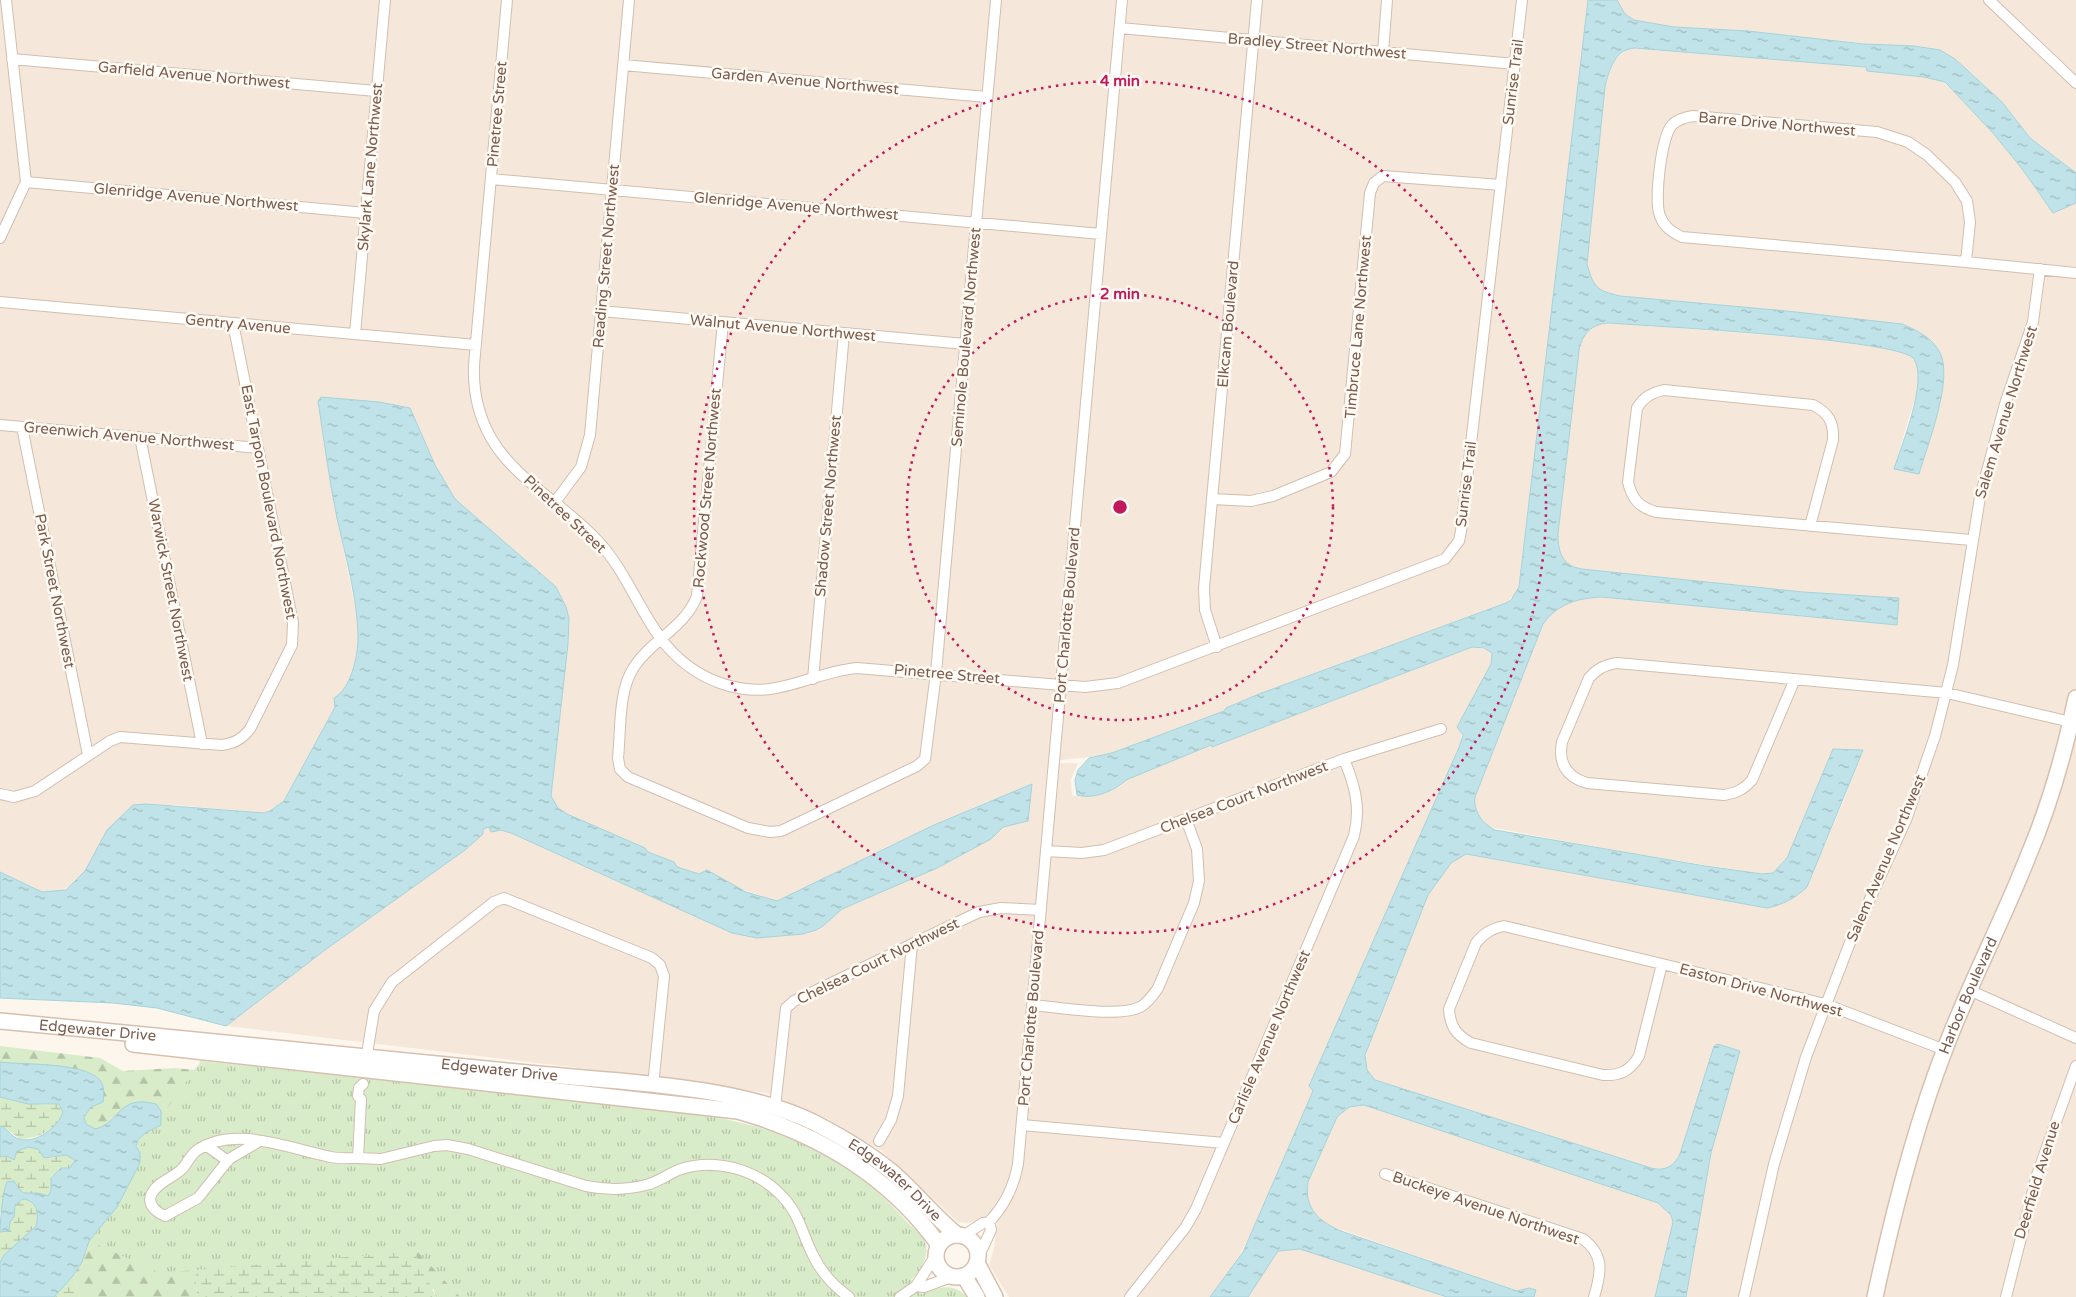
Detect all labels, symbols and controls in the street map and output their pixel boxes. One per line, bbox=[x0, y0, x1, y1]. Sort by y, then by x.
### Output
street label: Bradley Street Northwest bbox=[1227, 29, 1407, 63]
street label: Sunrise Trail bbox=[1499, 38, 1527, 126]
street label: Garfield Avenue Northwest bbox=[97, 58, 291, 92]
street label: Pinetree Street bbox=[483, 60, 511, 168]
street label: Garden Avenue Northwest bbox=[710, 64, 900, 98]
text: 4 min bbox=[1100, 72, 1140, 90]
street label: Skylark Lane Northwest bbox=[354, 82, 386, 252]
street label: Barre Drive Northwest bbox=[1698, 108, 1857, 140]
street label: Reading Street Northwest bbox=[589, 163, 623, 349]
street label: Glenridge Avenue Northwest bbox=[93, 179, 299, 215]
street label: Glenridge Avenue Northwest bbox=[693, 188, 899, 224]
street label: Seminole Boulevard Northwest bbox=[947, 226, 985, 447]
street label: Timbruce Lane Northwest bbox=[1341, 234, 1375, 420]
street label: Elkcam Boulevard bbox=[1213, 260, 1243, 388]
text: 2 min bbox=[1100, 285, 1140, 303]
street label: Gentry Avenue bbox=[184, 310, 292, 338]
street label: Walnut Avenue Northwest bbox=[689, 311, 877, 345]
street label: Salem Avenue Northwest bbox=[1971, 323, 2041, 501]
street label: East Tarpon Boulevard Northwest bbox=[237, 383, 301, 621]
street label: Rockwood Street Northwest bbox=[689, 387, 725, 589]
street label: Shadow Street Northwest bbox=[811, 414, 845, 598]
street label: Greenwich Avenue Northwest bbox=[23, 418, 235, 454]
street label: Sunrise Trail bbox=[1452, 440, 1480, 528]
street label: Pinetree Street bbox=[520, 471, 610, 557]
street label: Warwick Street Northwest bbox=[144, 497, 198, 683]
centre of rings bbox=[1111, 498, 1129, 516]
street label: Park Street Northwest bbox=[31, 512, 79, 670]
street label: Port Charlotte Boulevard bbox=[1050, 526, 1084, 704]
street label: Pinetree Street bbox=[893, 660, 1001, 688]
street label: Chelsea Court Northwest bbox=[1158, 757, 1331, 837]
street label: Salem Avenue Northwest bbox=[1843, 772, 1929, 944]
street label: Chelsea Court Northwest bbox=[794, 914, 962, 1008]
street label: Port Charlotte Boulevard bbox=[1014, 929, 1048, 1107]
street label: Harbor Boulevard bbox=[1935, 934, 2001, 1057]
street label: Carlisle Avenue Northwest bbox=[1224, 947, 1314, 1127]
street label: Easton Drive Northwest bbox=[1677, 960, 1845, 1021]
street label: Edgewater Drive bbox=[38, 1016, 157, 1045]
street label: Edgewater Drive bbox=[440, 1055, 559, 1085]
street label: Deerfield Avenue bbox=[2010, 1119, 2064, 1241]
street label: Edgewater Drive bbox=[845, 1135, 945, 1225]
street label: Buckeye Avenue Northwest bbox=[1390, 1168, 1582, 1249]

